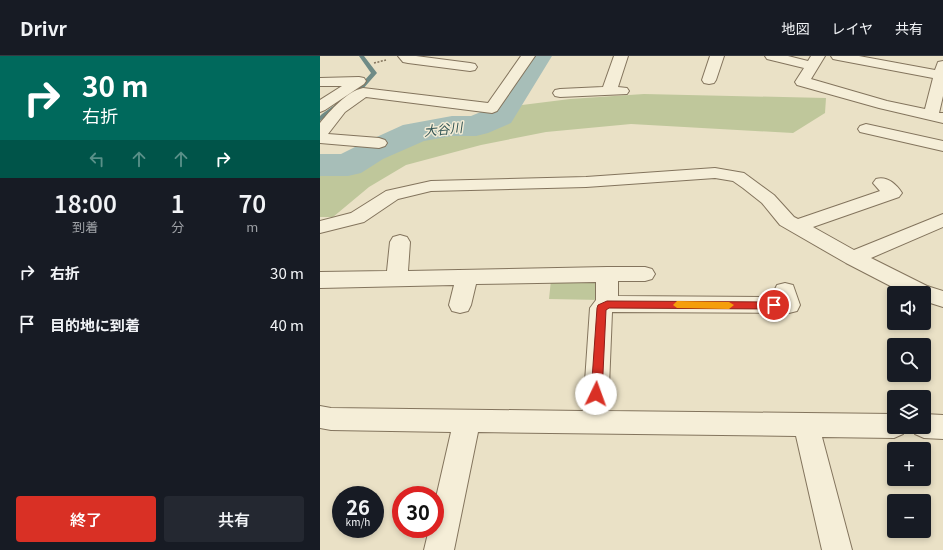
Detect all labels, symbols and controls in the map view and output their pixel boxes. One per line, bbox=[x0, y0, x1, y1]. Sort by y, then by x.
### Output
text: Drivr bbox=[20, 14, 67, 41]
text: 地図 bbox=[781, 18, 809, 38]
text: レイヤ bbox=[831, 18, 873, 38]
text: 共有 bbox=[895, 18, 923, 38]
text: 30 m bbox=[82, 65, 148, 105]
icon: right bbox=[16, 72, 68, 124]
text: 右折 bbox=[82, 102, 118, 128]
water label: 大谷川 bbox=[423, 117, 465, 140]
icon: left bbox=[86, 148, 108, 170]
icon: ahead bbox=[128, 148, 150, 170]
icon: ahead bbox=[170, 148, 192, 170]
icon: right bbox=[212, 148, 234, 170]
text: 18:00 bbox=[54, 185, 117, 220]
text: 1 bbox=[171, 185, 185, 220]
text: 70 bbox=[238, 185, 266, 220]
text: 到着 bbox=[72, 217, 98, 236]
text: 分 bbox=[171, 217, 184, 236]
text: m bbox=[246, 217, 258, 236]
icon: right bbox=[16, 261, 38, 283]
text: 右折 bbox=[50, 262, 80, 283]
text: 30 m bbox=[270, 262, 304, 283]
map controls bbox=[887, 286, 931, 538]
button: sound bbox=[887, 286, 931, 330]
pin bbox=[757, 288, 791, 322]
icon: arrive bbox=[763, 294, 785, 316]
icon: arrive bbox=[16, 313, 38, 335]
text: 目的地に到着 bbox=[50, 314, 140, 335]
text: 40 m bbox=[270, 314, 304, 335]
button: search bbox=[887, 338, 931, 382]
position arrow bbox=[575, 373, 617, 415]
button: layers bbox=[887, 390, 931, 434]
button: + bbox=[887, 442, 931, 486]
speed limit sign: 30 bbox=[392, 486, 444, 538]
text: 26 bbox=[346, 492, 370, 521]
button: − bbox=[887, 494, 931, 538]
button: 終了 bbox=[16, 496, 156, 542]
button: 共有 bbox=[164, 496, 304, 542]
text: km/h bbox=[346, 514, 370, 529]

